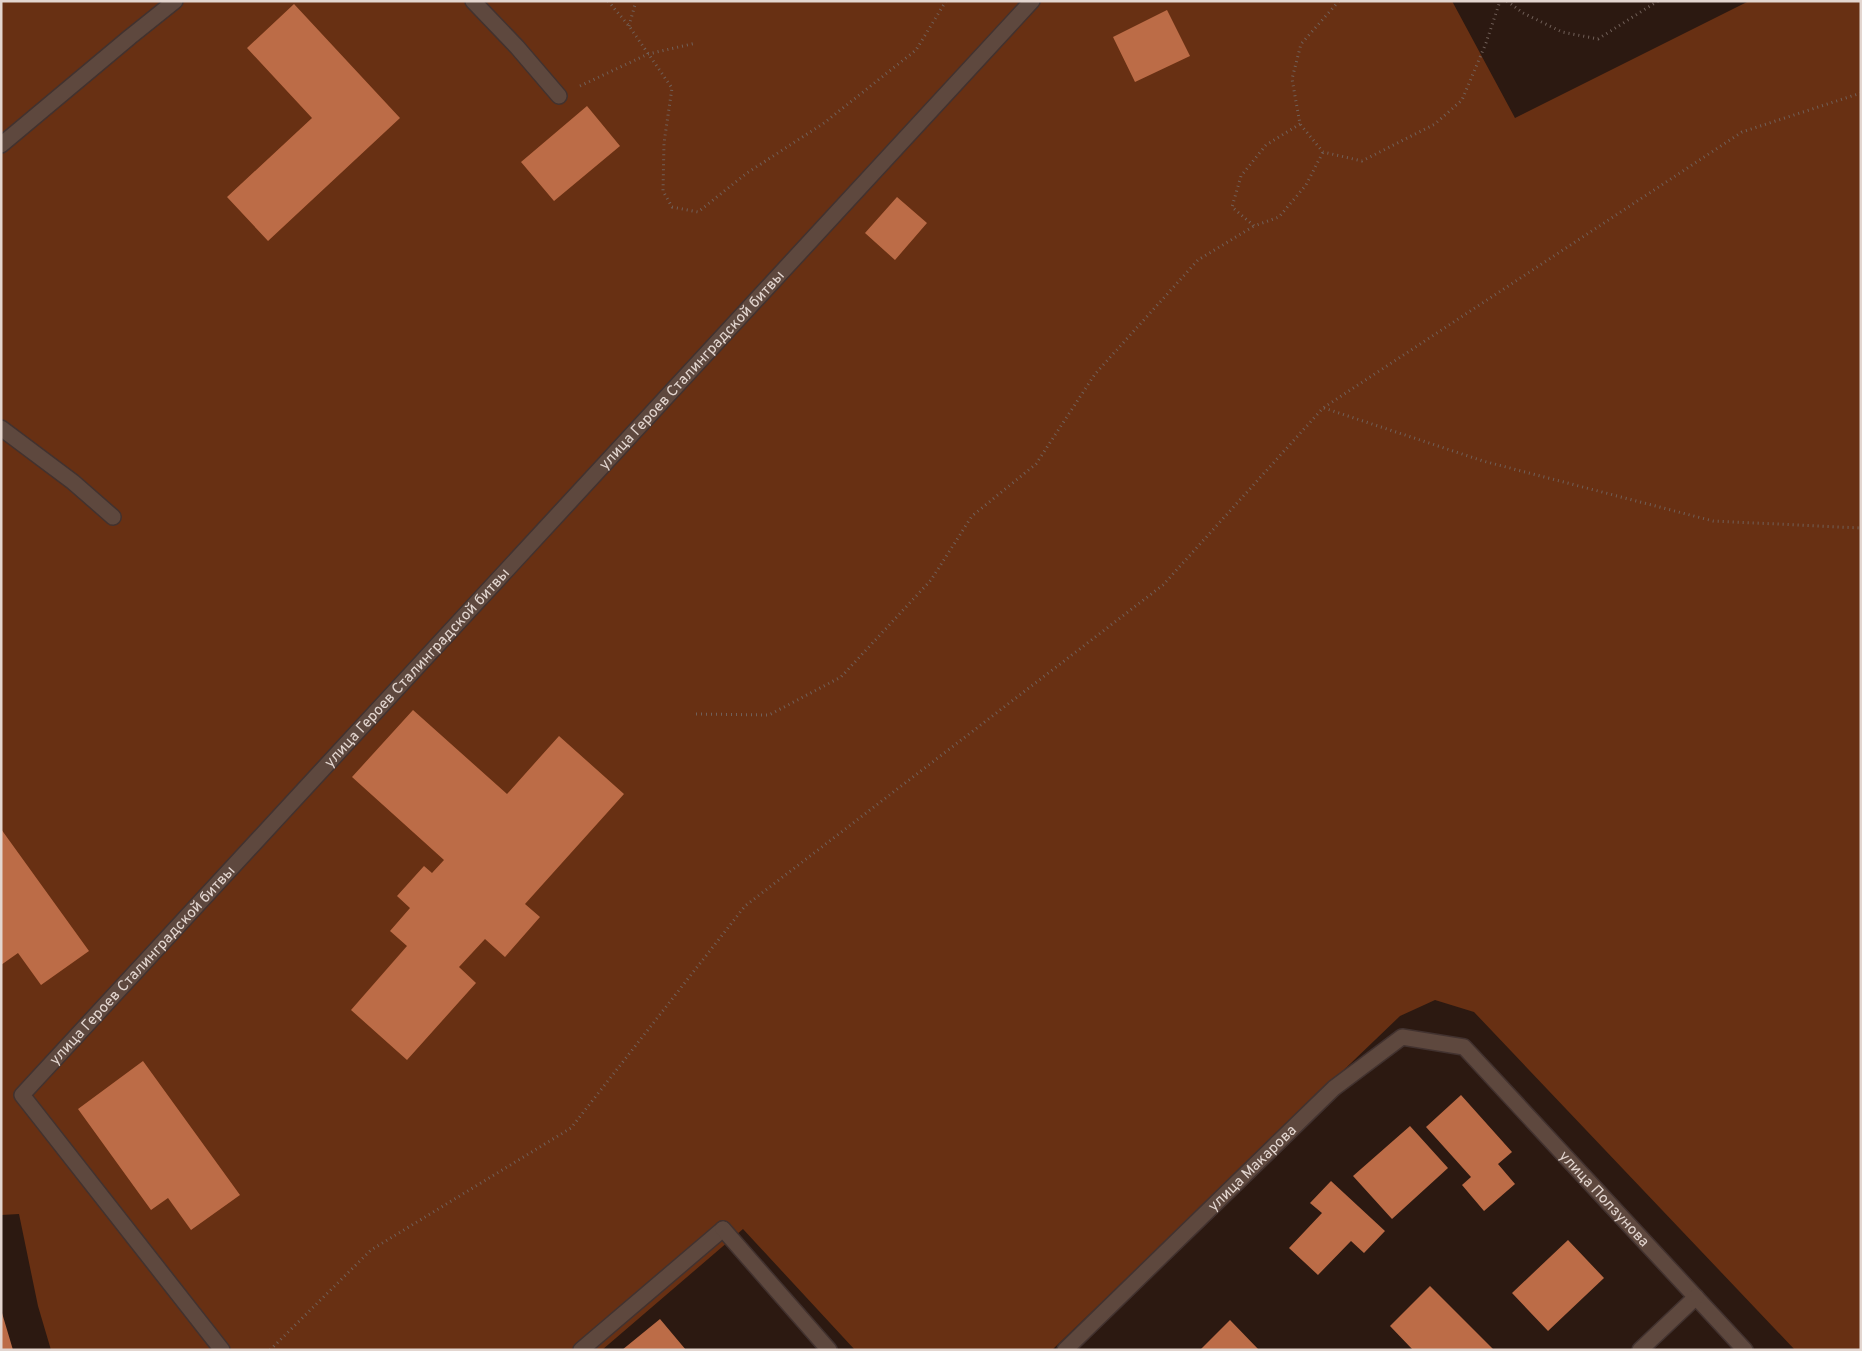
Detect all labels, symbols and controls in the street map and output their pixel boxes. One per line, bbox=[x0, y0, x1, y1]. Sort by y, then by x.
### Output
street label: улица Героев Сталинградской битвы bbox=[596, 267, 789, 475]
street label: улица Героев Сталинградской битвы bbox=[321, 565, 515, 772]
street label: улица Героев Сталинградской битвы bbox=[46, 862, 240, 1070]
street label: улица Макарова bbox=[1205, 1122, 1301, 1216]
street label: улица Ползунова bbox=[1554, 1147, 1653, 1252]

